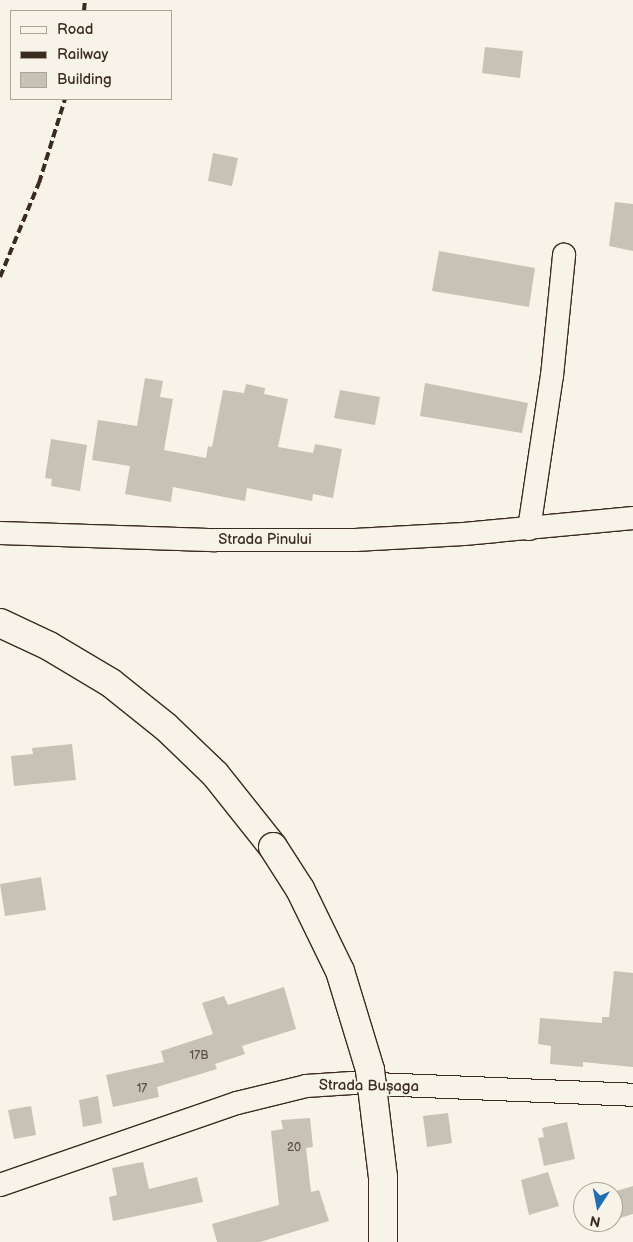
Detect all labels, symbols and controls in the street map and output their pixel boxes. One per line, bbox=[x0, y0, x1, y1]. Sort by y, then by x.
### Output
legend bbox=[10, 10, 172, 100]
text: Road bbox=[57, 20, 93, 39]
text: Railway bbox=[57, 45, 108, 64]
text: Building bbox=[57, 70, 112, 89]
street label: Strada Pinului bbox=[218, 531, 312, 549]
house number: 17B bbox=[190, 1049, 208, 1063]
street label: Strada Bușaga bbox=[319, 1076, 419, 1096]
house number: 17 bbox=[137, 1082, 147, 1096]
house number: 20 bbox=[287, 1141, 301, 1155]
north arrow bbox=[573, 1182, 623, 1232]
text: N bbox=[588, 1212, 602, 1231]

